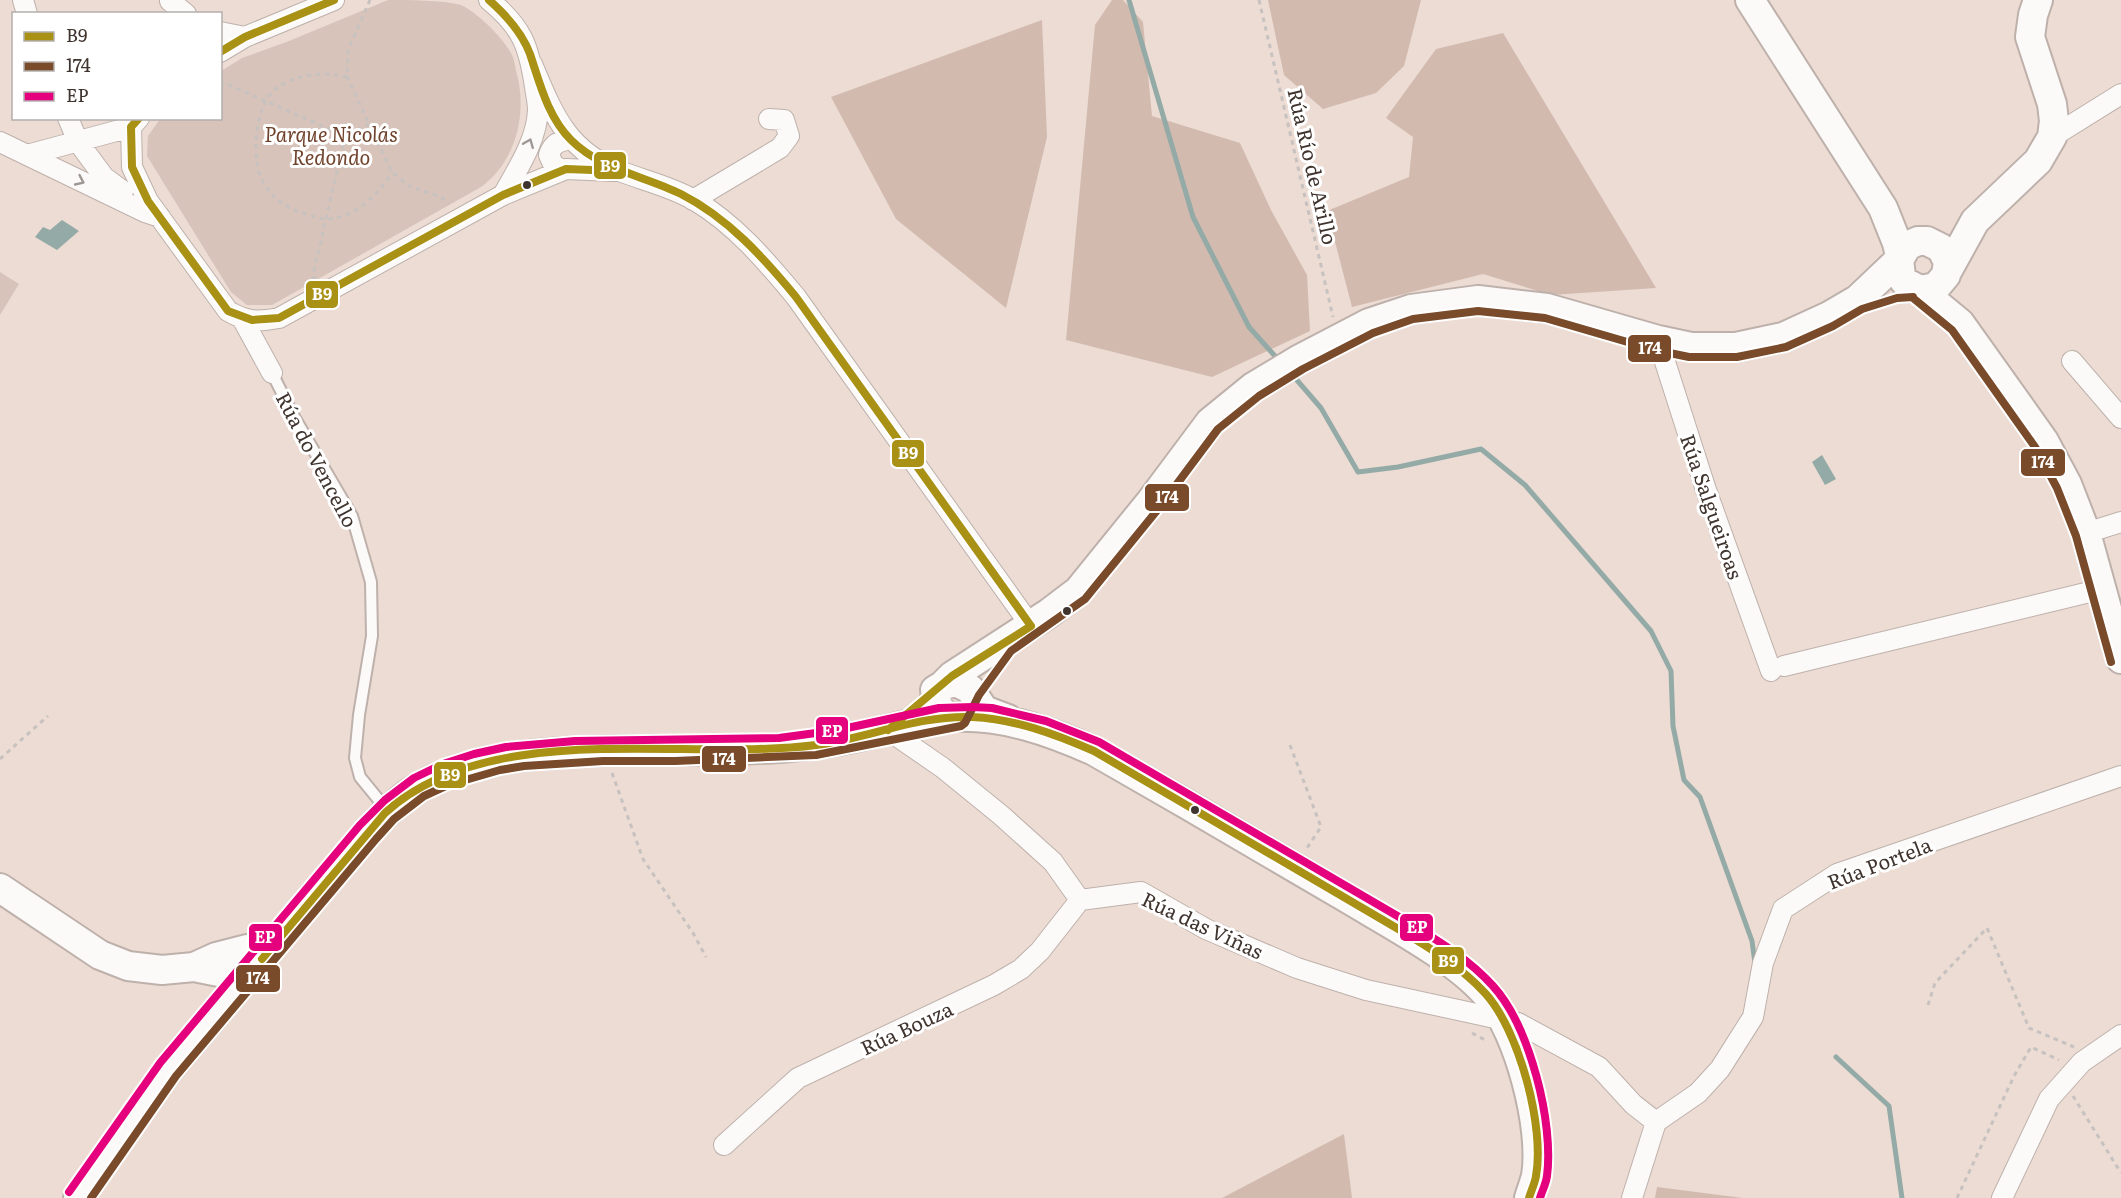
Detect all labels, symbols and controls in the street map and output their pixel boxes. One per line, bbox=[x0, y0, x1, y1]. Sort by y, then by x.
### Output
legend bbox=[12, 12, 222, 120]
text: B9 bbox=[66, 21, 87, 48]
text: 174 bbox=[66, 51, 91, 78]
text: EP bbox=[66, 81, 88, 108]
street label: Rúa Río de Arillo bbox=[1281, 85, 1347, 247]
park label: Parque Nicolás Redondo bbox=[264, 118, 398, 171]
one-way arrow bbox=[522, 138, 534, 149]
line badge: B9 bbox=[593, 151, 627, 180]
text: B9 bbox=[600, 153, 620, 177]
one-way arrow bbox=[74, 173, 85, 185]
unlabelled marker bbox=[521, 179, 533, 191]
line badge: B9 bbox=[305, 280, 339, 309]
text: B9 bbox=[312, 281, 332, 305]
line badge: 174 bbox=[1627, 334, 1672, 363]
text: 174 bbox=[1638, 335, 1662, 359]
street label: Rúa do Vencello bbox=[270, 386, 366, 532]
street label: Rúa Salgueiroas bbox=[1674, 429, 1752, 583]
line badge: B9 bbox=[891, 439, 925, 468]
text: B9 bbox=[898, 440, 918, 464]
line badge: 174 bbox=[2020, 448, 2066, 477]
text: 174 bbox=[2031, 449, 2055, 473]
line badge: 174 bbox=[1144, 483, 1190, 512]
text: 174 bbox=[1155, 484, 1179, 508]
unlabelled marker bbox=[1061, 605, 1073, 617]
line badge: EP bbox=[815, 716, 849, 745]
text: EP bbox=[821, 718, 843, 742]
line badge: 174 bbox=[701, 745, 747, 773]
text: 174 bbox=[712, 746, 736, 770]
line badge: B9 bbox=[433, 761, 467, 789]
text: B9 bbox=[440, 762, 460, 786]
unlabelled marker bbox=[1189, 804, 1201, 816]
street label: Rúa Portela bbox=[1822, 828, 1936, 896]
street label: Rúa das Viñas bbox=[1137, 883, 1269, 965]
line badge: EP bbox=[1399, 913, 1434, 942]
text: EP bbox=[1406, 914, 1428, 938]
line badge: EP bbox=[248, 923, 283, 952]
text: EP bbox=[254, 924, 276, 948]
line badge: B9 bbox=[1431, 946, 1465, 975]
text: B9 bbox=[1438, 948, 1458, 972]
line badge: 174 bbox=[235, 964, 281, 993]
text: 174 bbox=[246, 965, 270, 989]
street label: Rúa Bouza bbox=[855, 992, 957, 1062]

